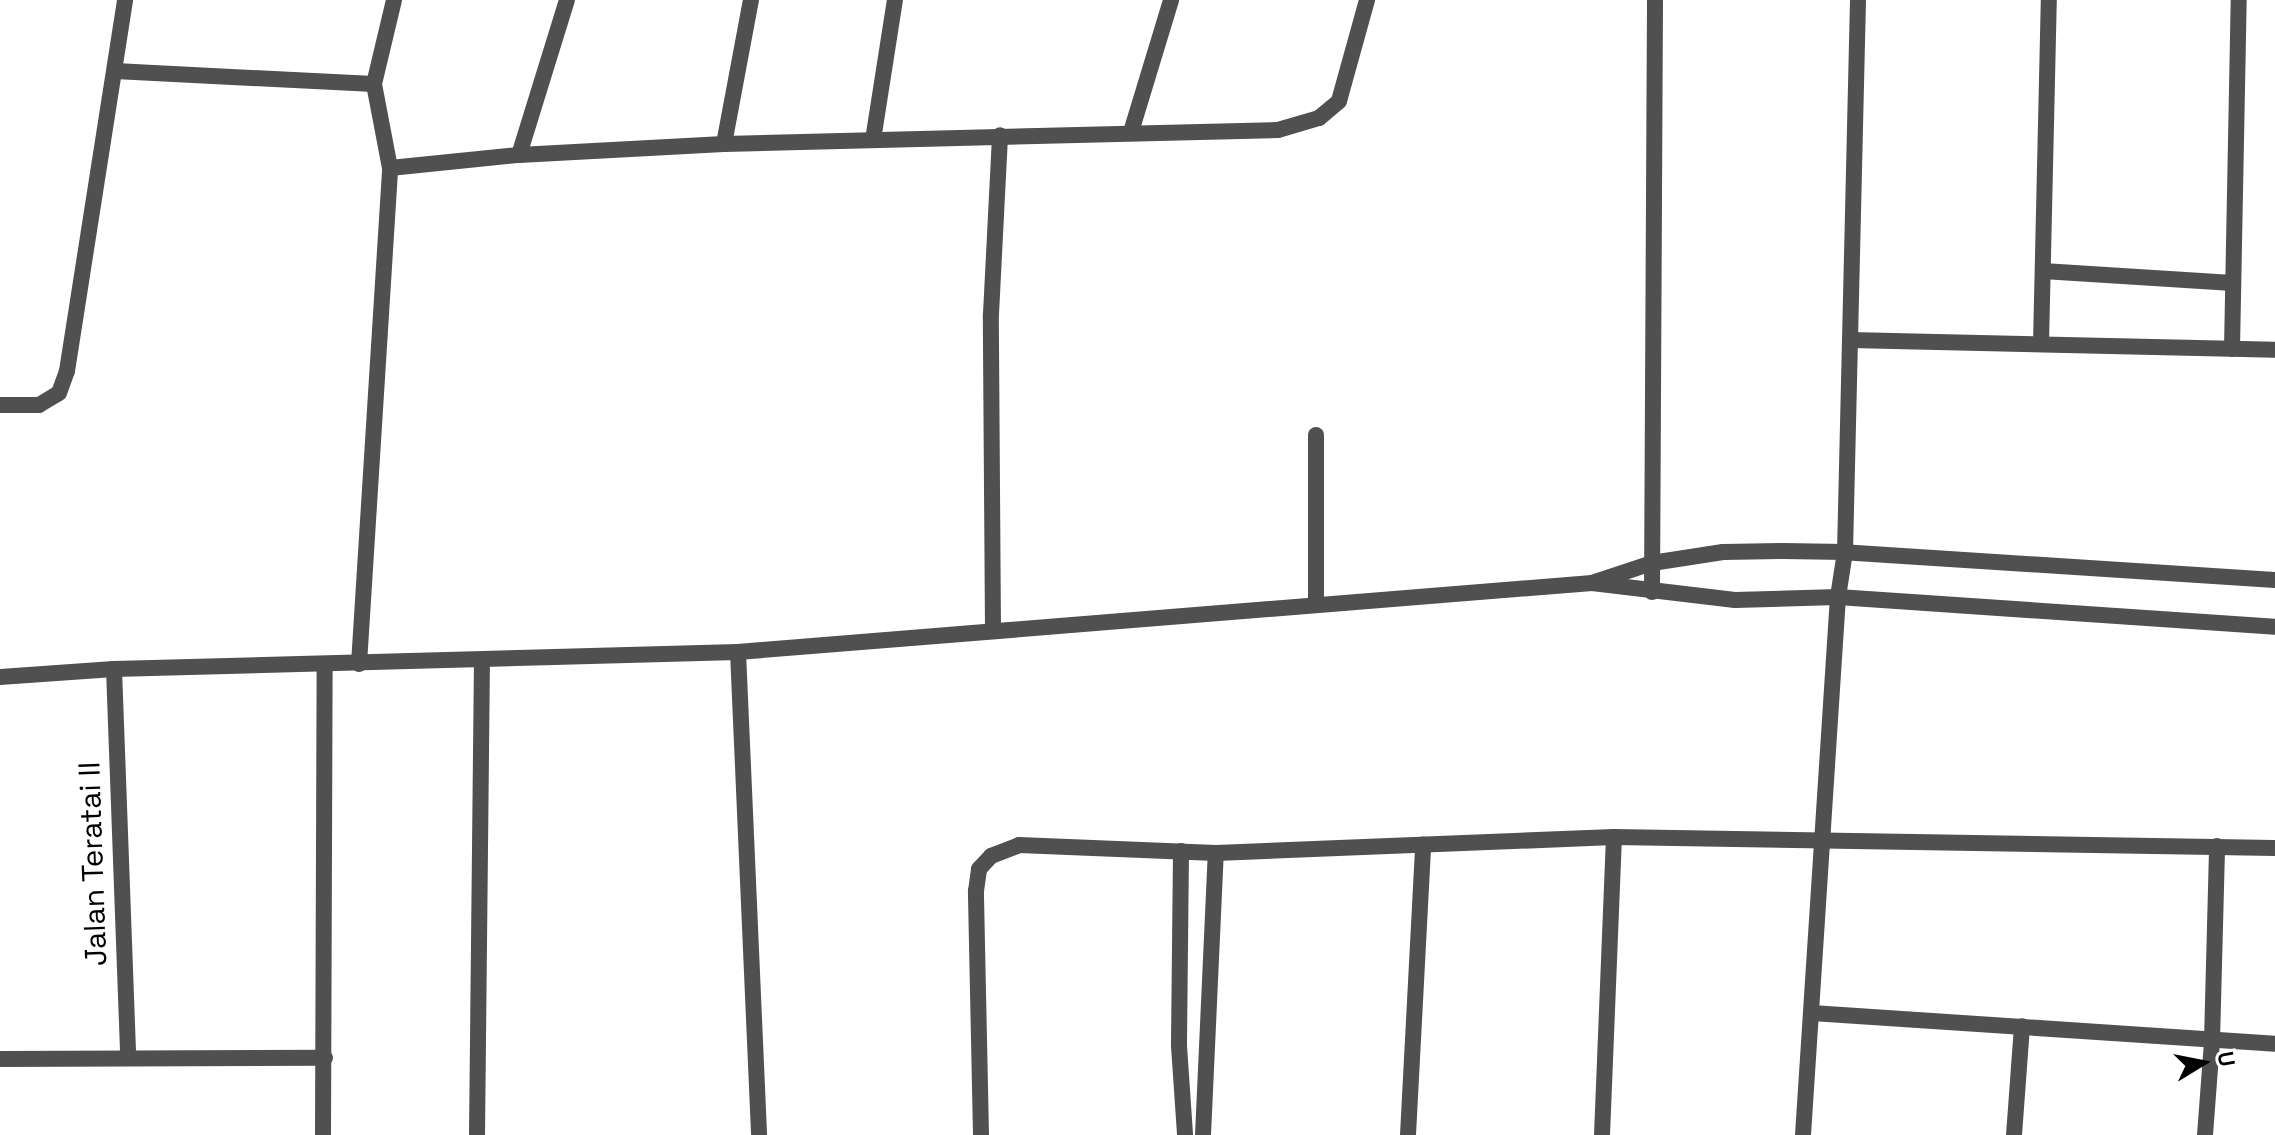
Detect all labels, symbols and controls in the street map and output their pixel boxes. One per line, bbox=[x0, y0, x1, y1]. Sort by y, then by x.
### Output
street label: Jalan Teratai II bbox=[71, 761, 115, 967]
north arrow bbox=[2163, 1023, 2243, 1103]
text: U bbox=[2212, 1049, 2242, 1069]

